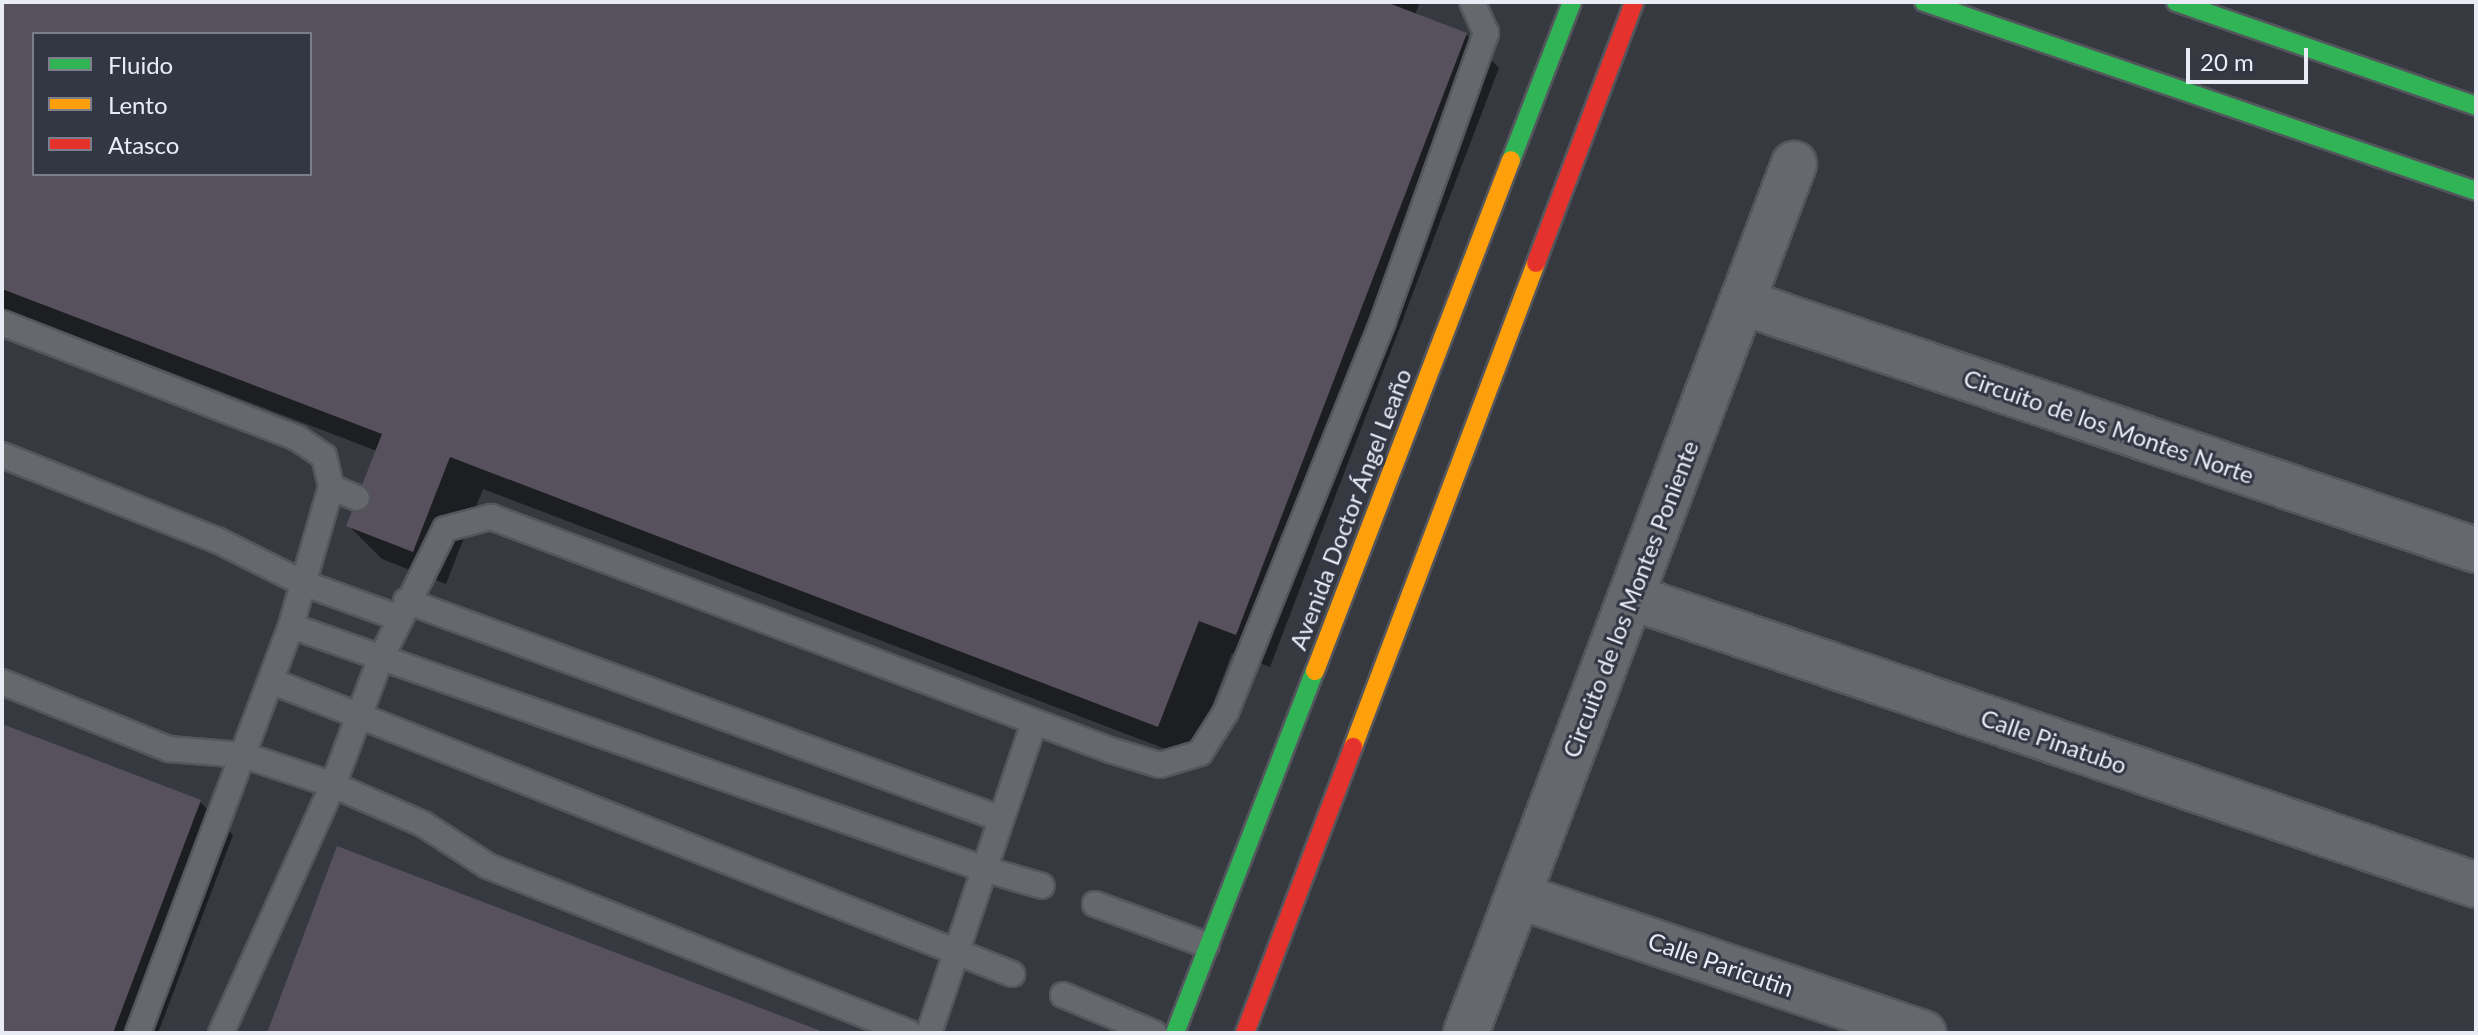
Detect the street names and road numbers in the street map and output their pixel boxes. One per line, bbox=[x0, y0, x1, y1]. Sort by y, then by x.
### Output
street label: Circuito de los Montes Norte bbox=[1960, 363, 2258, 489]
street label: Avenida Doctor Ángel Leaño bbox=[1283, 364, 1417, 654]
street label: Circuito de los Montes Poniente bbox=[1556, 436, 1704, 762]
street label: Calle Pinatubo bbox=[1977, 703, 2131, 779]
street label: Calle Paricutin bbox=[1645, 926, 1797, 1002]

